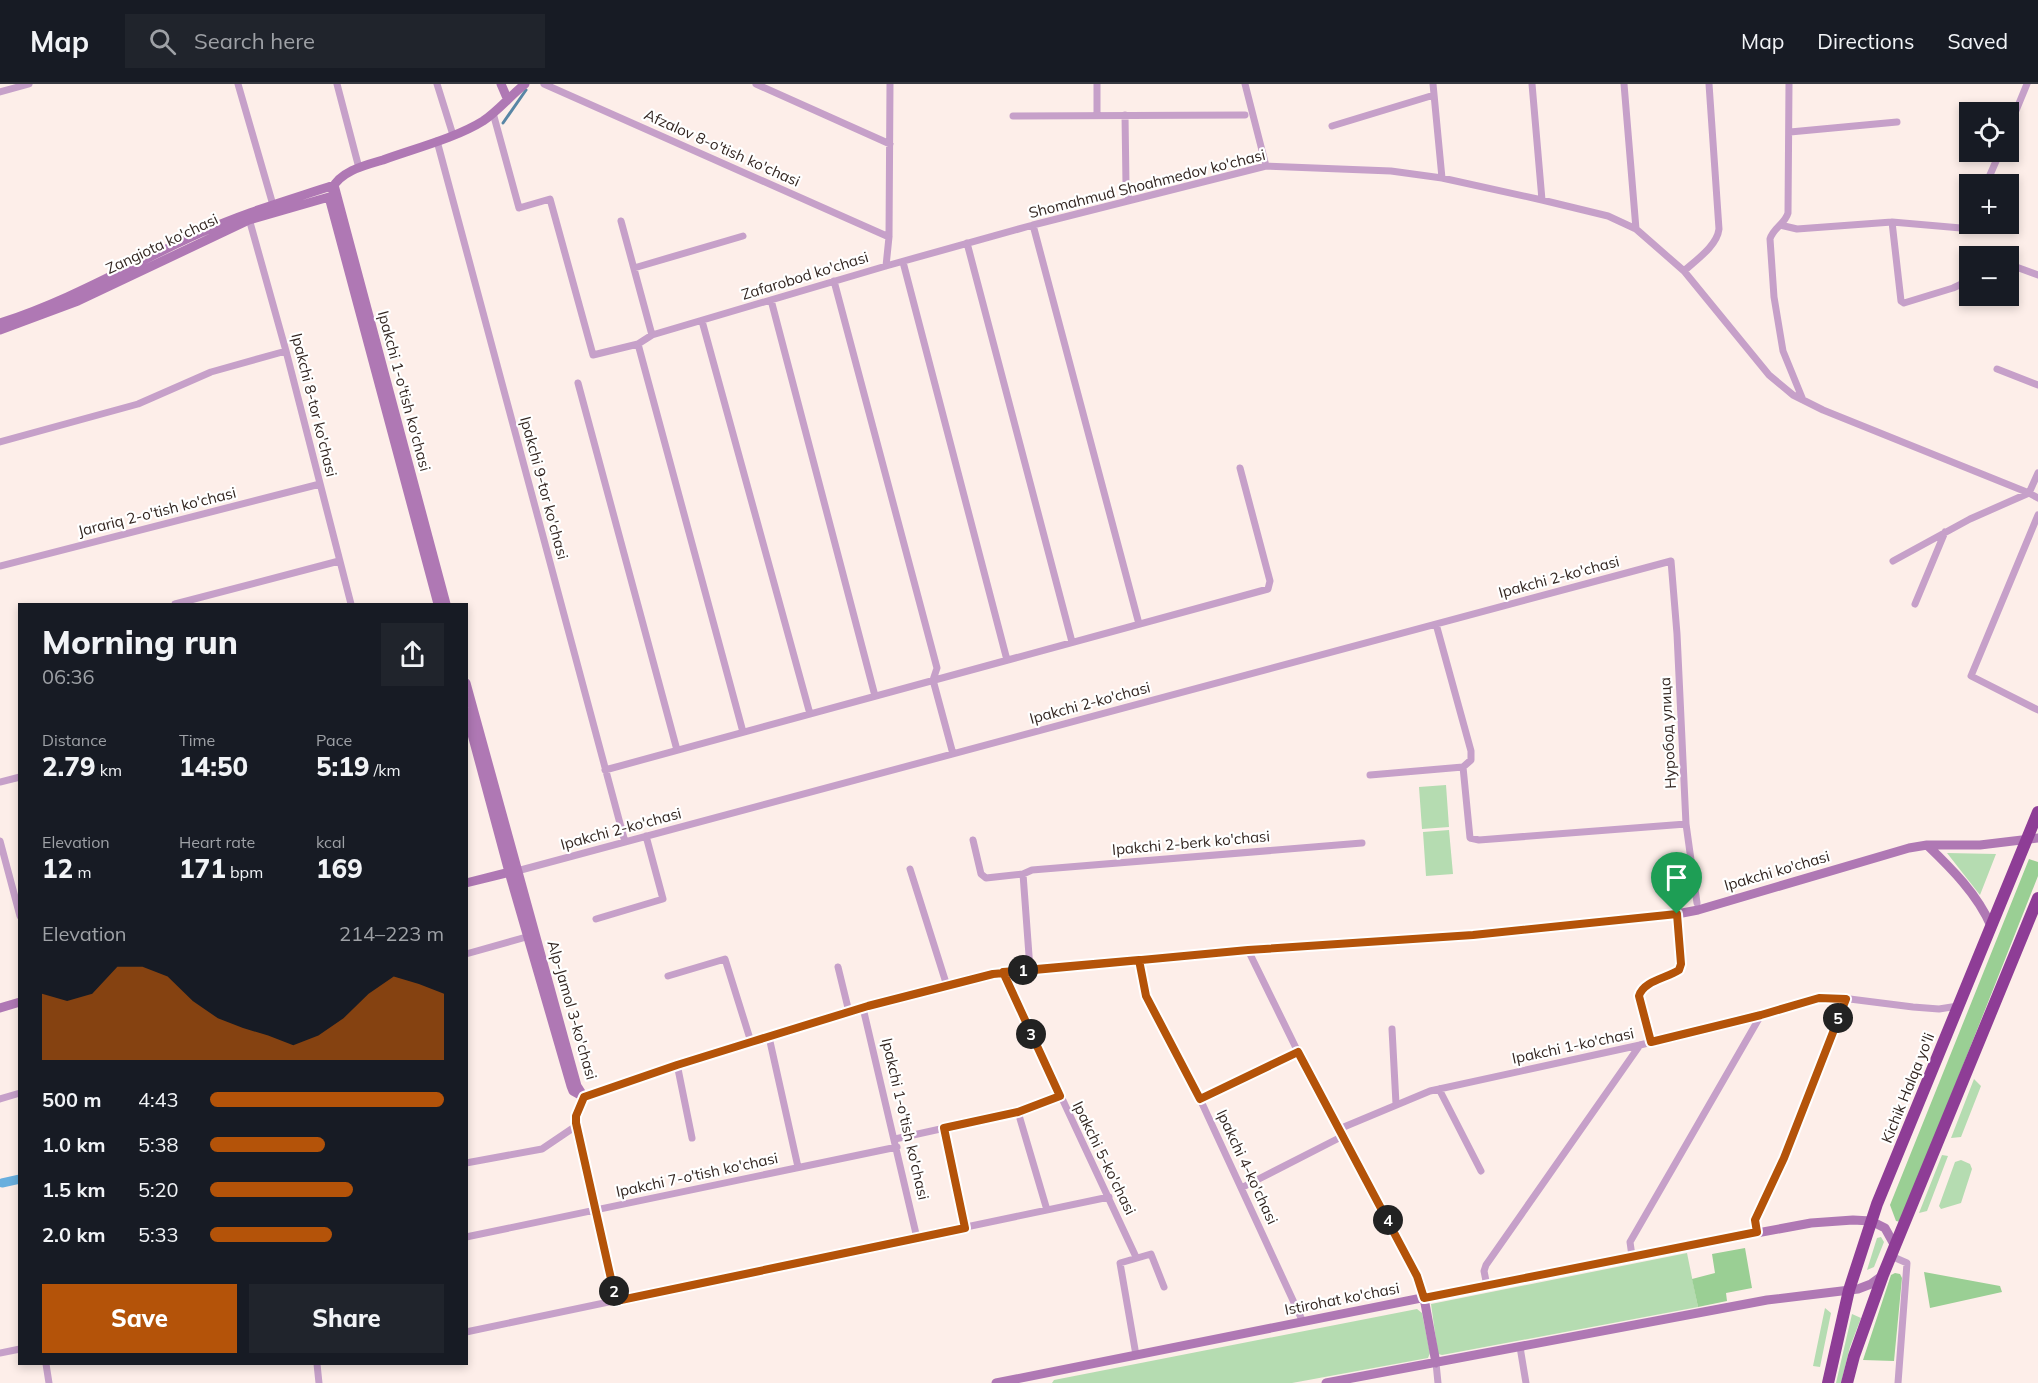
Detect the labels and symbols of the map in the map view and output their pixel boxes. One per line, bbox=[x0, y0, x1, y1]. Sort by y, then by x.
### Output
street label: Afzalov 8-o'tish ko'chasi bbox=[641, 105, 803, 191]
street label: Shomahmud Shoahmedov ko'chasi bbox=[1027, 145, 1267, 222]
street label: Zangiota ko'chasi bbox=[103, 209, 221, 278]
street label: Zafarobod ko'chasi bbox=[739, 247, 871, 304]
street label: Ipakchi 1-o'tish ko'chasi bbox=[374, 309, 435, 473]
street label: Ipakchi 8-tor ko'chasi bbox=[287, 331, 342, 479]
street label: Ipakchi 9-tor ko'chasi bbox=[516, 414, 573, 561]
street label: Jarariq 2-o'tish ko'chasi bbox=[76, 483, 238, 540]
street label: Ipakchi 2-ko'chasi bbox=[1496, 551, 1621, 602]
street label: Ipakchi 2-ko'chasi bbox=[1027, 677, 1152, 728]
street label: Нуробод улица bbox=[1655, 677, 1680, 789]
street label: Ipakchi 2-ko'chasi bbox=[558, 803, 683, 854]
street label: Ipakchi 2-berk ko'chasi bbox=[1111, 826, 1271, 859]
street label: Ipakchi ko'chasi bbox=[1722, 846, 1832, 895]
pin bbox=[1651, 852, 1702, 914]
street label: Alp-Jamol 3-ko'chasi bbox=[543, 938, 601, 1082]
pin: 1 bbox=[1008, 955, 1038, 985]
pin: 5 bbox=[1823, 1003, 1853, 1033]
pin: 3 bbox=[1016, 1019, 1046, 1049]
street label: Ipakchi 1-ko'chasi bbox=[1510, 1023, 1636, 1068]
street label: Kichik Halqa yo'li bbox=[1877, 1030, 1938, 1146]
street label: Ipakchi 1-o'tish ko'chasi bbox=[878, 1036, 933, 1202]
street label: Ipakchi 5-ko'chasi bbox=[1069, 1098, 1140, 1218]
street label: Ipakchi 4-ko'chasi bbox=[1213, 1106, 1282, 1227]
street label: Ipakchi 7-o'tish ko'chasi bbox=[614, 1148, 780, 1201]
pin: 4 bbox=[1373, 1205, 1403, 1235]
pin: 2 bbox=[599, 1276, 629, 1306]
street label: Istirohat ko'chasi bbox=[1283, 1278, 1401, 1319]

